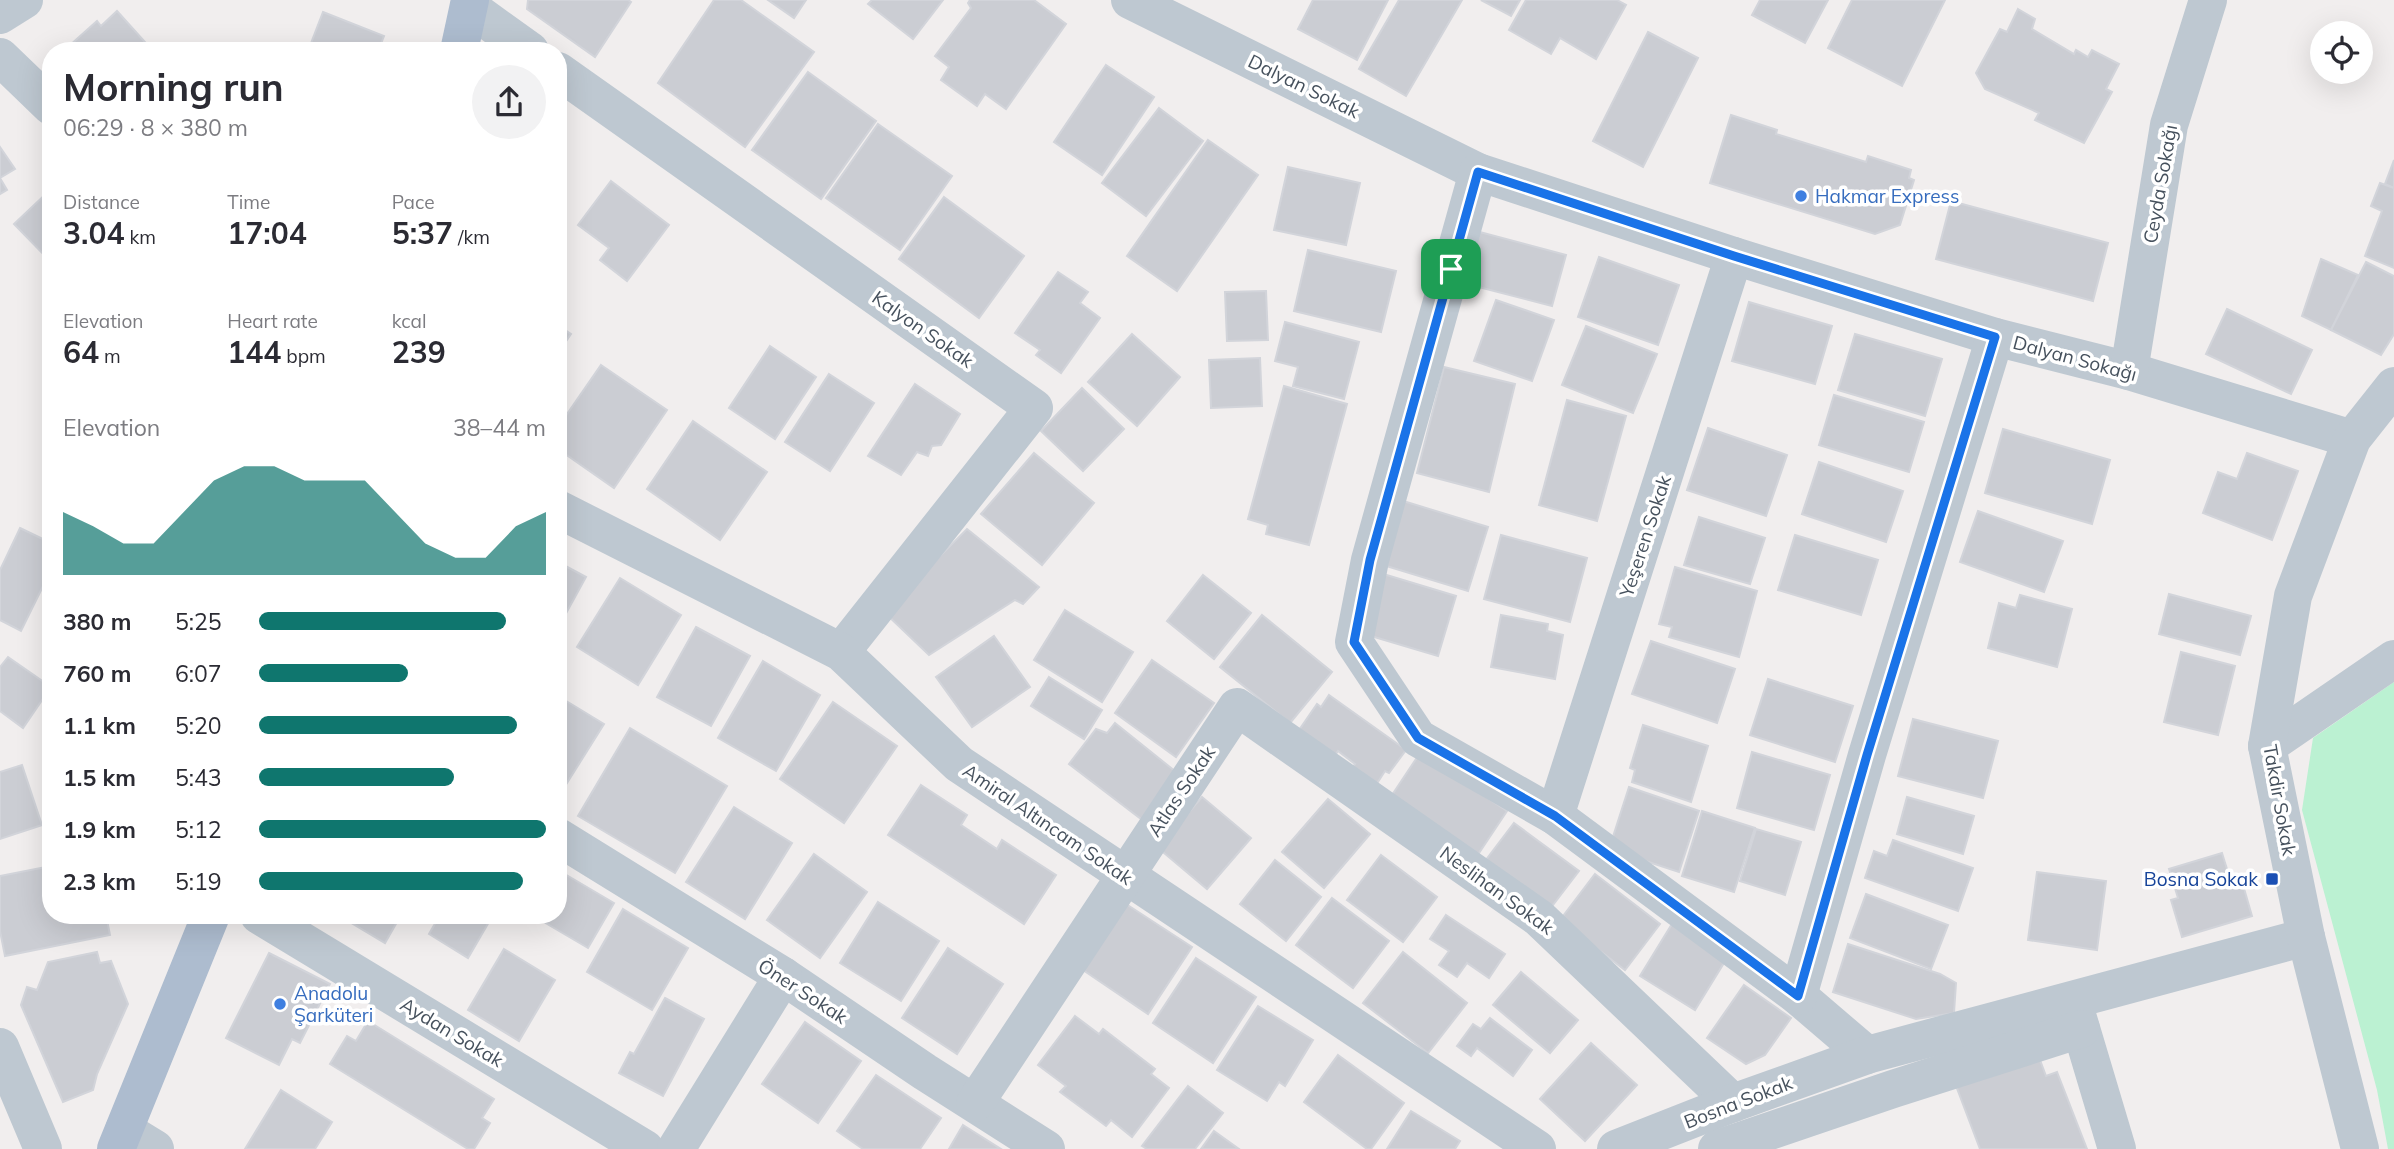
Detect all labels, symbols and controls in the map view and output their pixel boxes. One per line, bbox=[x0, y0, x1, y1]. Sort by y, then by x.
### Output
map controls bbox=[2310, 21, 2373, 84]
button: locate bbox=[2310, 21, 2373, 84]
street label: Dalyan Sokak bbox=[1244, 49, 1364, 123]
text: Morning run bbox=[63, 63, 284, 111]
button: share bbox=[472, 65, 546, 139]
text: 06:29 · 8 × 380 m bbox=[63, 113, 248, 142]
street label: Ceyda Sokağı bbox=[2138, 123, 2182, 245]
place label: Hakmar Express bbox=[1815, 184, 1959, 208]
marker: Hakmar Express bbox=[1793, 188, 1809, 204]
text: Distance bbox=[63, 190, 140, 214]
text: Time bbox=[227, 190, 270, 214]
text: Pace bbox=[392, 190, 435, 214]
text: 3.04 bbox=[63, 214, 124, 252]
text: 17:04 bbox=[227, 214, 307, 252]
text: 5:37 bbox=[392, 214, 453, 252]
text: km bbox=[124, 225, 156, 249]
text: /km bbox=[453, 225, 490, 249]
pin bbox=[1421, 239, 1481, 299]
icon: arrive bbox=[1432, 250, 1470, 288]
street label: Kalyon Sokak bbox=[868, 285, 979, 373]
text: Elevation bbox=[63, 309, 143, 333]
text: Heart rate bbox=[227, 309, 318, 333]
text: kcal bbox=[392, 309, 426, 333]
street label: Dalyan Sokağı bbox=[2010, 330, 2140, 386]
text: 64 bbox=[63, 333, 99, 371]
text: 144 bbox=[227, 333, 281, 371]
text: 239 bbox=[392, 333, 446, 371]
text: m bbox=[99, 344, 121, 368]
text: bpm bbox=[281, 344, 326, 368]
text: Elevation bbox=[63, 413, 160, 442]
text: 38–44 m bbox=[453, 413, 546, 442]
street label: Yeşeren Sokak bbox=[1614, 472, 1676, 601]
text: 380 m bbox=[63, 607, 131, 636]
text: 5:25 bbox=[175, 607, 222, 636]
text: 760 m bbox=[63, 659, 131, 688]
text: 6:07 bbox=[175, 659, 222, 688]
text: 1.1 km bbox=[63, 711, 136, 740]
text: 5:20 bbox=[175, 711, 222, 740]
street label: Atlas Sokak bbox=[1142, 741, 1220, 841]
street label: Takdir Sokak bbox=[2258, 743, 2302, 858]
street label: Amiral Altıncam Sokak bbox=[959, 758, 1138, 890]
text: 1.5 km bbox=[63, 763, 136, 792]
text: 5:43 bbox=[175, 763, 222, 792]
text: 1.9 km bbox=[63, 815, 136, 844]
text: 5:12 bbox=[175, 815, 222, 844]
street label: Neslihan Sokak bbox=[1435, 841, 1559, 940]
text: 2.3 km bbox=[63, 867, 136, 896]
text: 5:19 bbox=[175, 867, 222, 896]
place label: Bosna Sokak bbox=[2144, 867, 2258, 891]
marker: Bosna Sokak bbox=[2264, 871, 2280, 887]
street label: Öner Sokak bbox=[754, 953, 852, 1029]
place label: Anadolu Şarküteri bbox=[294, 981, 373, 1027]
street label: Aydan Sokak bbox=[396, 992, 508, 1072]
marker: Anadolu Şarküteri bbox=[272, 996, 288, 1012]
street label: Bosna Sokak bbox=[1680, 1070, 1796, 1134]

